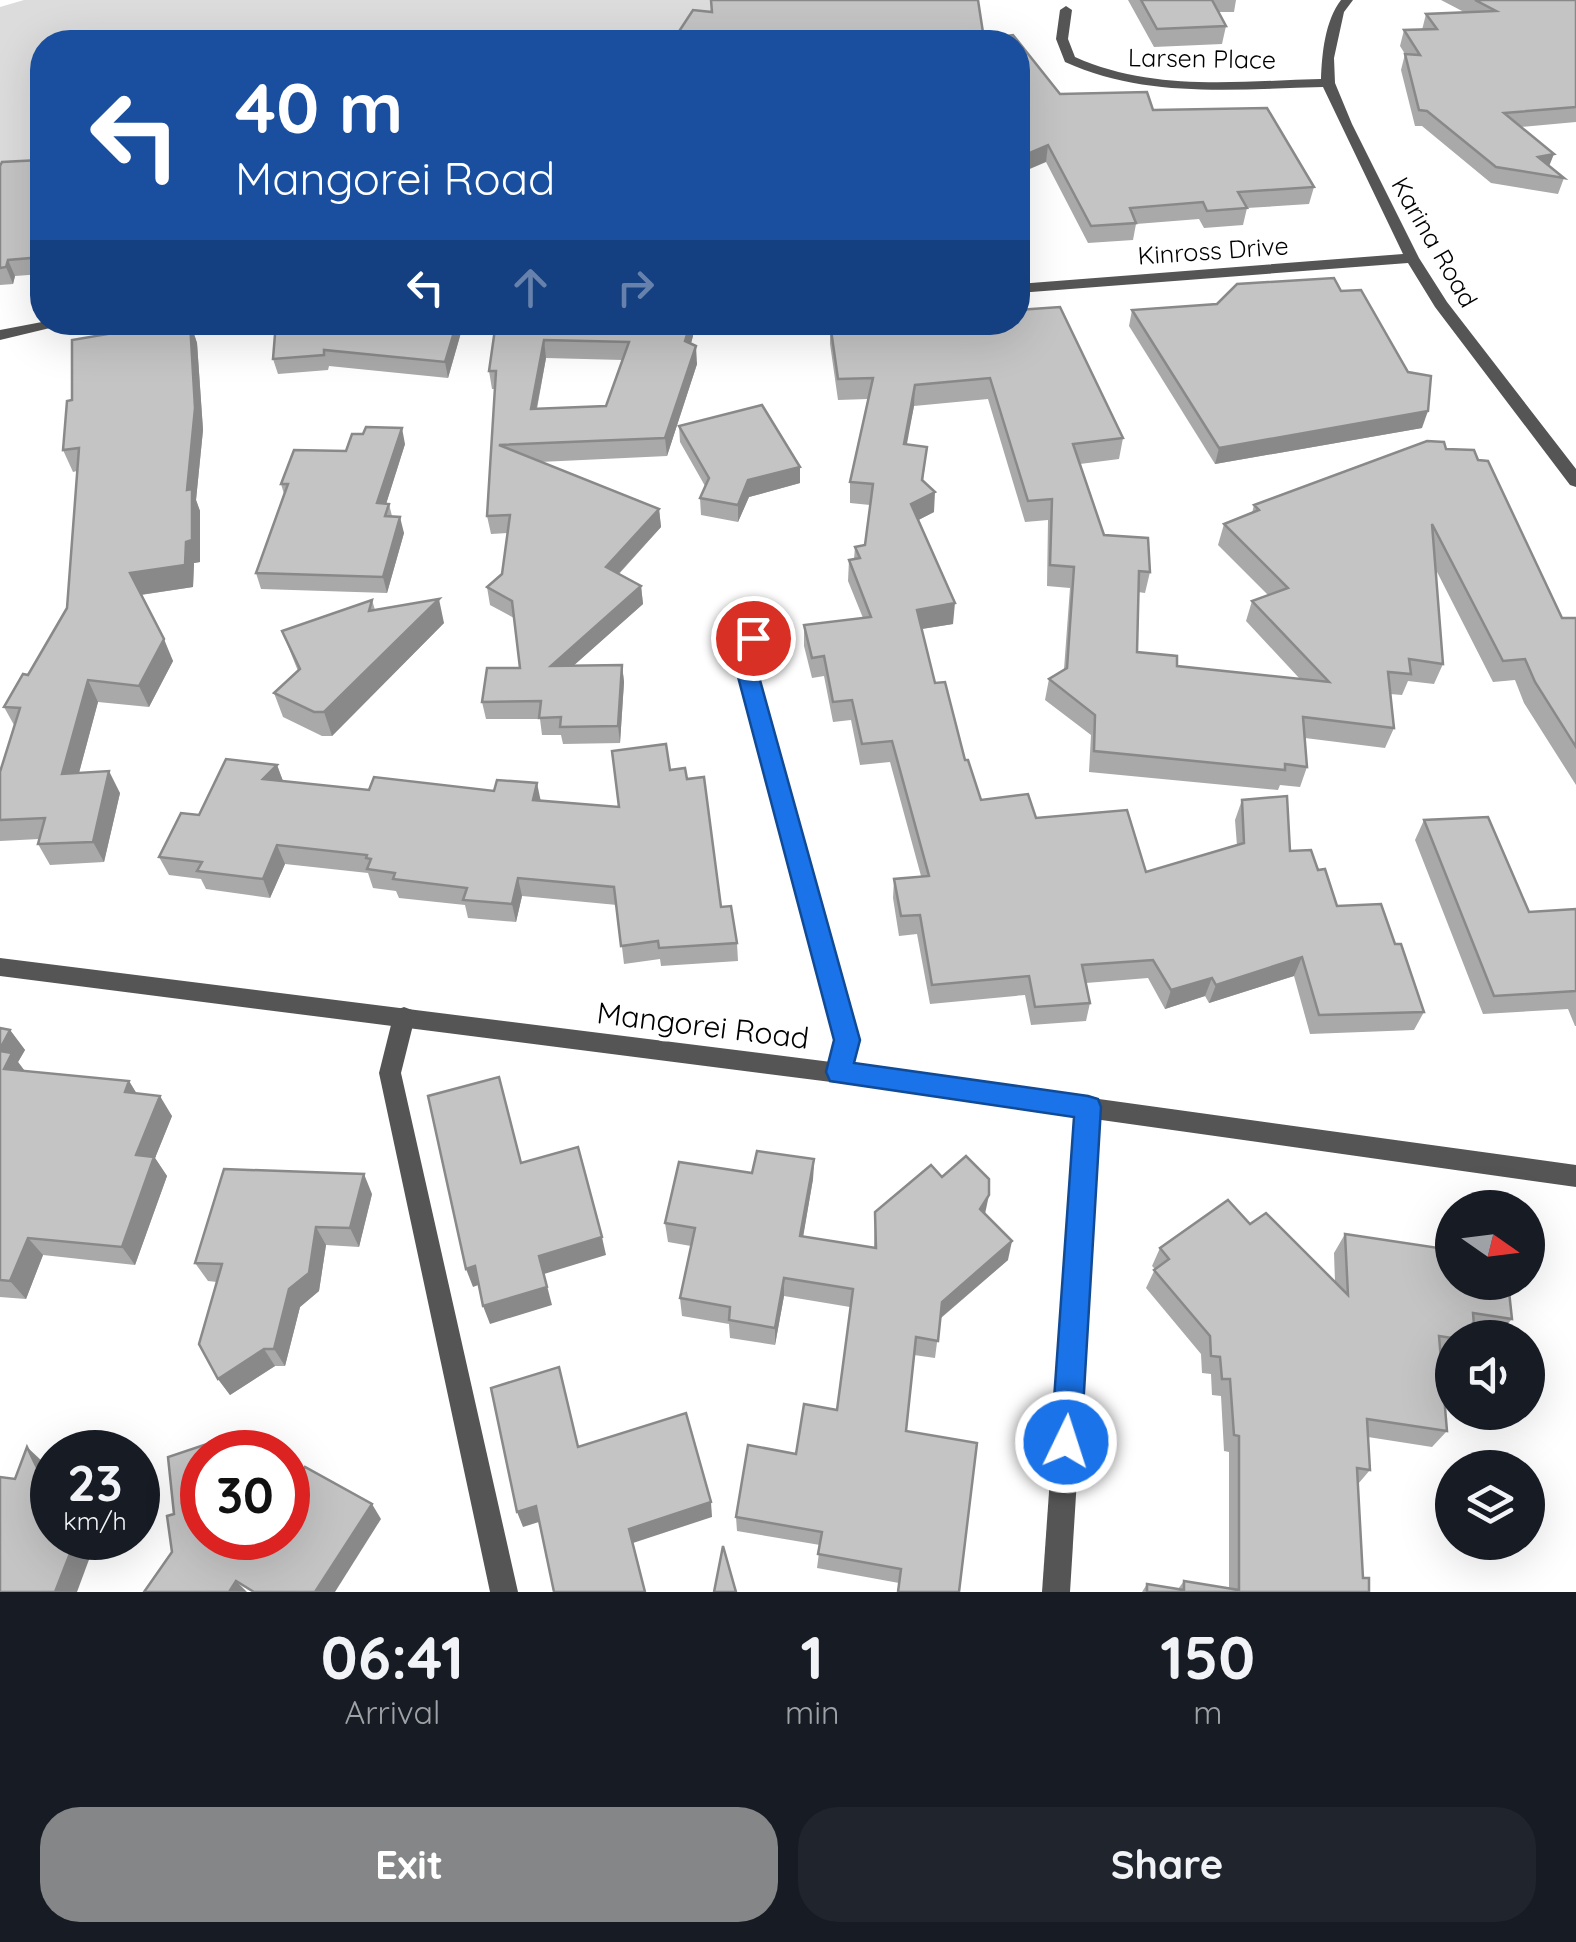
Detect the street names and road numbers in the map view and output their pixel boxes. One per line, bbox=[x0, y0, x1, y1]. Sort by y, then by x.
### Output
street label: Larsen Place bbox=[1128, 41, 1276, 75]
street label: Karina Road bbox=[1385, 171, 1485, 313]
street label: Kinross Drive bbox=[1136, 229, 1290, 271]
street label: Mangorei Road bbox=[595, 993, 811, 1057]

